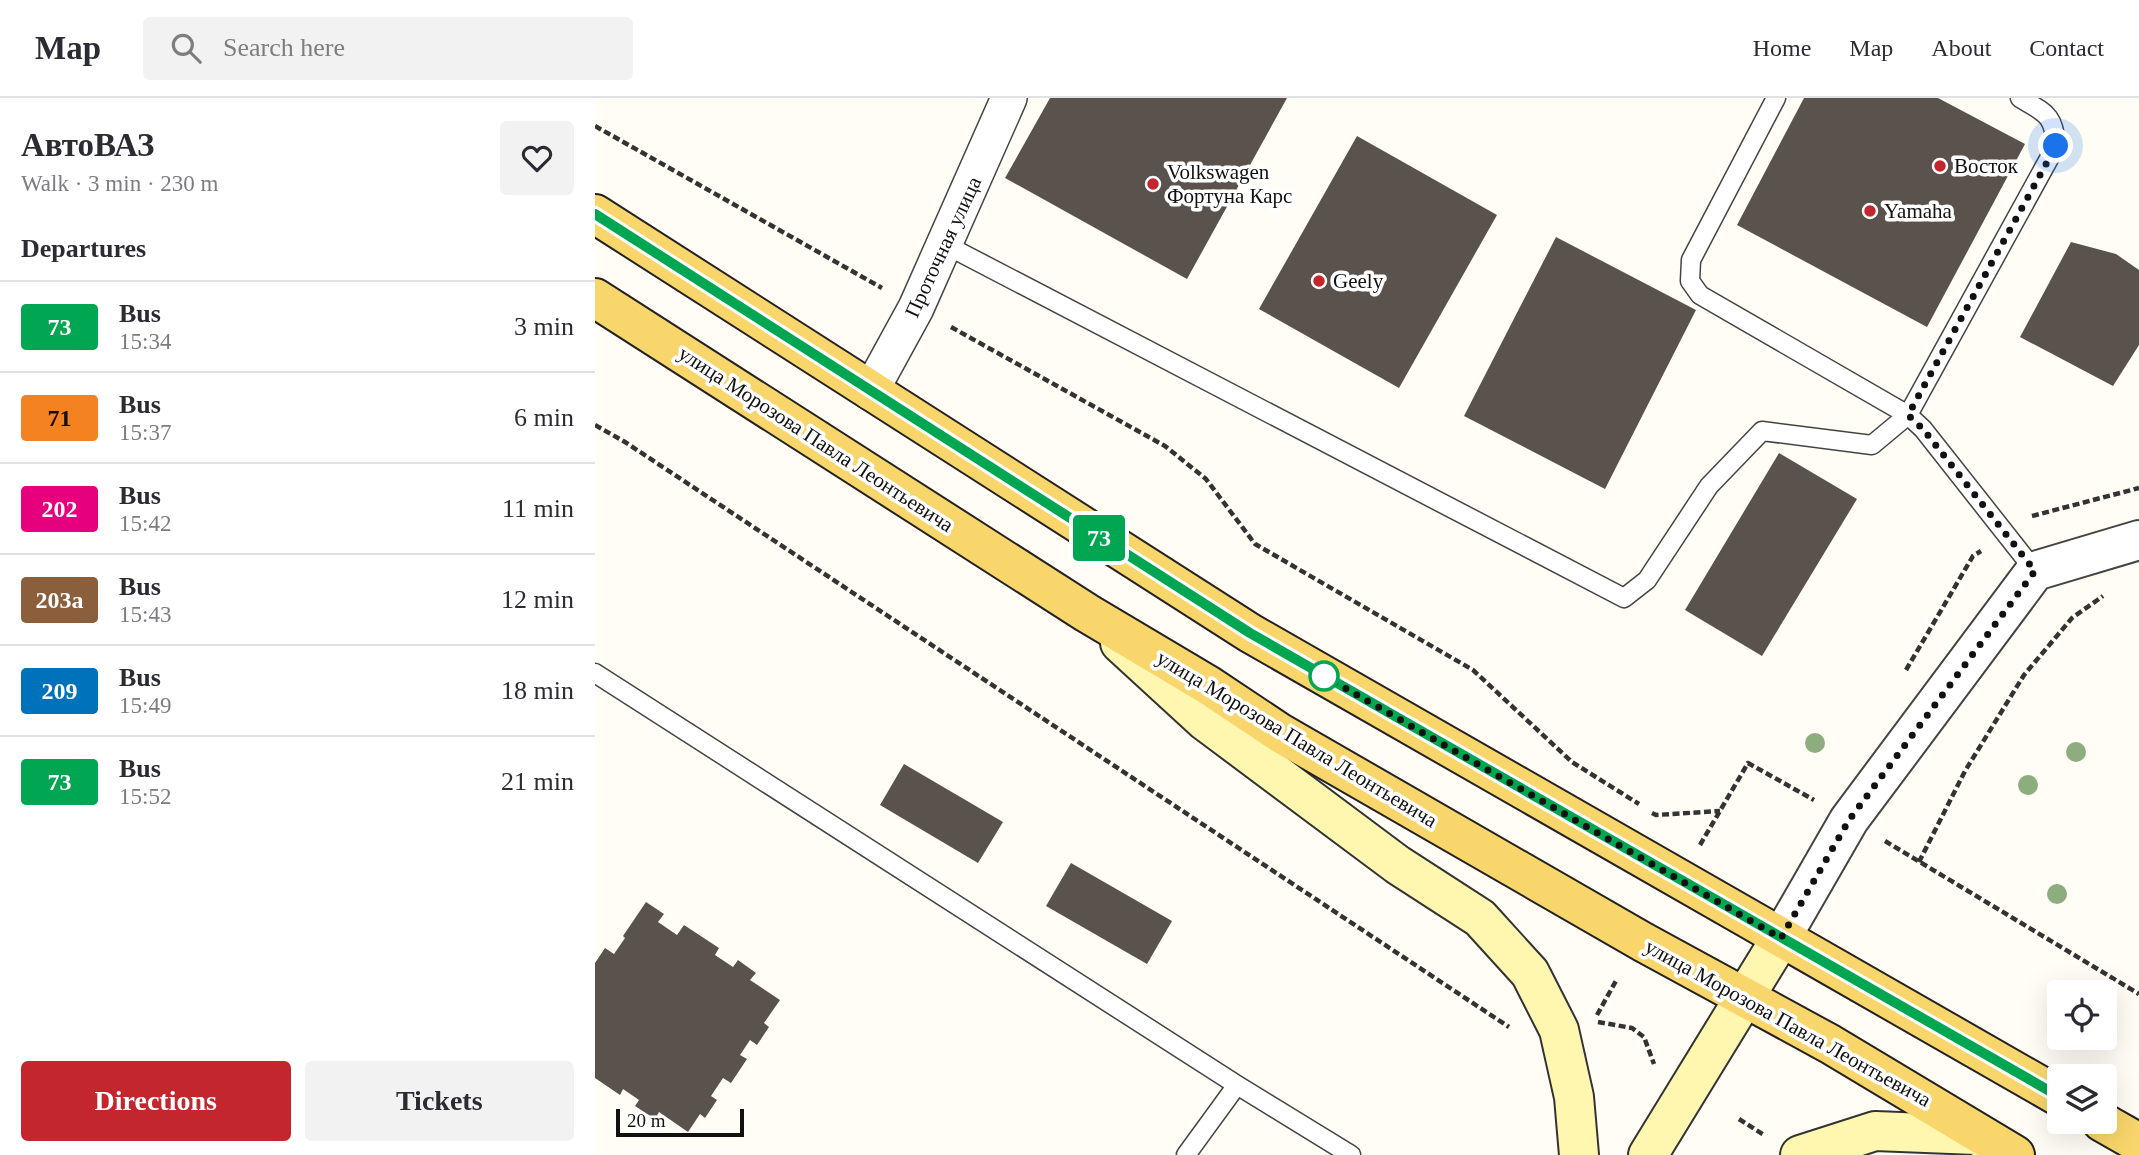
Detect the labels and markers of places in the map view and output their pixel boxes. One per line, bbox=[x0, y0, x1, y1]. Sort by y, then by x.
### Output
place label: Восток bbox=[1954, 154, 2019, 178]
marker: Восток bbox=[1932, 158, 1948, 174]
place label: Volkswagen Фортуна Карс bbox=[1167, 160, 1292, 208]
marker: Volkswagen Фортуна Карс bbox=[1145, 176, 1161, 192]
place label: Yamaha bbox=[1884, 199, 1953, 223]
marker: Yamaha bbox=[1862, 203, 1878, 219]
place label: Geely bbox=[1333, 269, 1384, 293]
marker: Geely bbox=[1311, 273, 1327, 289]
unlabelled marker bbox=[1309, 661, 1339, 691]

